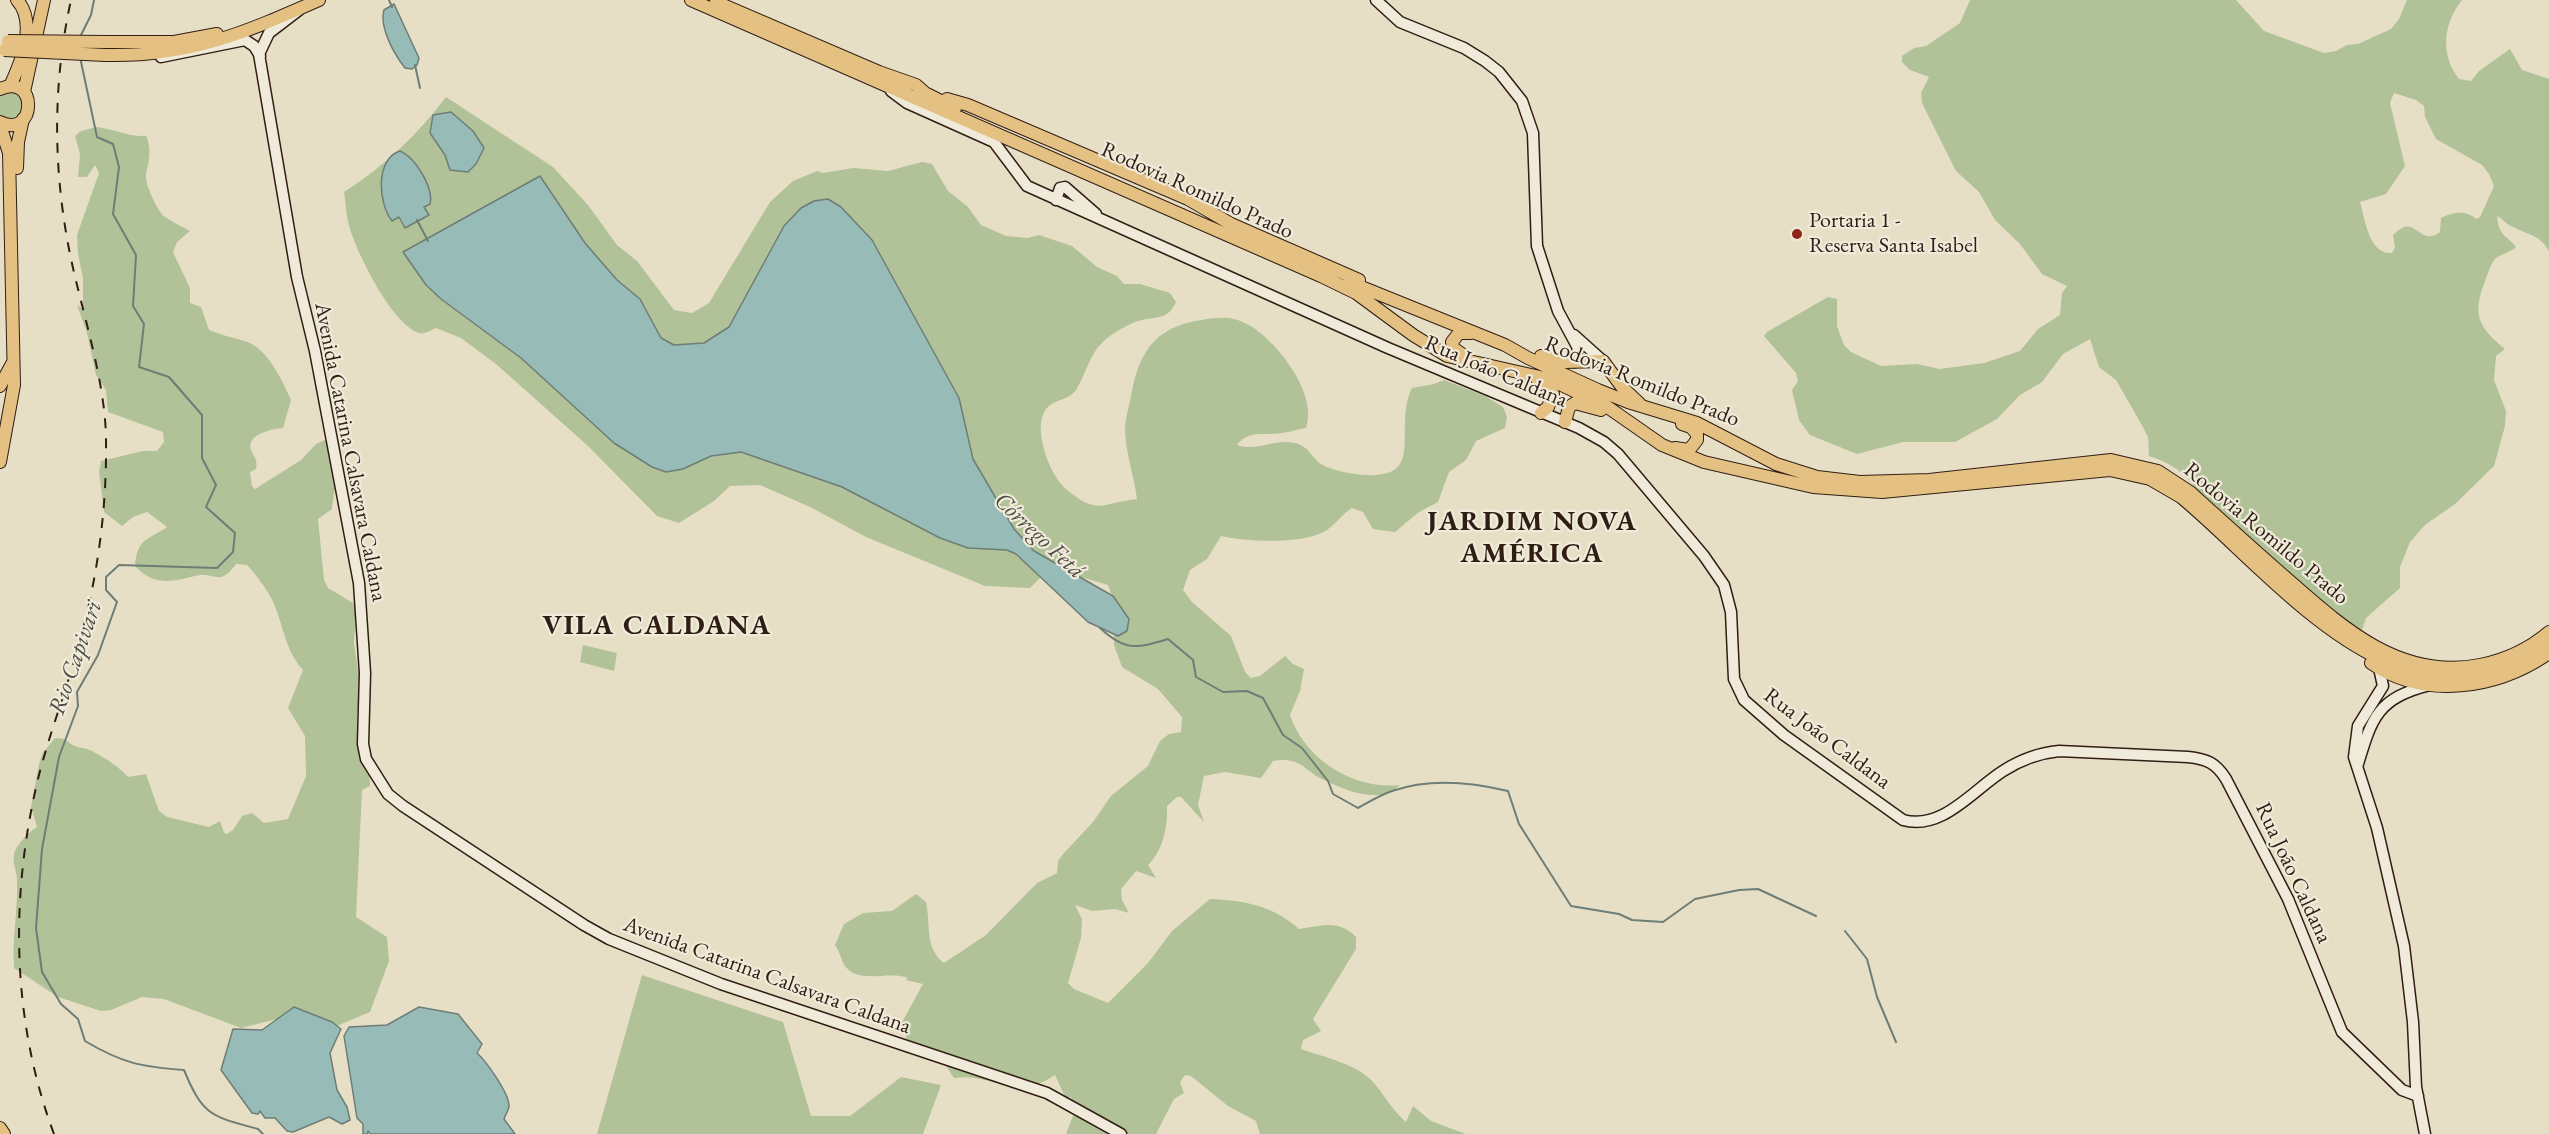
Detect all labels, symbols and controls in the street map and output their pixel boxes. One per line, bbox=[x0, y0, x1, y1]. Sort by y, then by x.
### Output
street label: Rodovia Romildo Prado bbox=[1097, 137, 1297, 245]
place label: Portaria 1 - Reserva Santa Isabel bbox=[1809, 208, 1978, 260]
marker: Portaria 1 - Reserva Santa Isabel bbox=[1790, 227, 1804, 241]
street label: Avenida Catarina Calsavara Caldana bbox=[308, 300, 392, 604]
street label: Rua João Caldana bbox=[1421, 330, 1571, 414]
street label: Rodovia Romildo Prado bbox=[1541, 331, 1743, 433]
street label: Rodovia Romildo Prado bbox=[2178, 457, 2354, 611]
water label: Córrego Fetá bbox=[988, 487, 1090, 585]
district label: JARDIM NOVA AMÉRICA bbox=[1427, 505, 1637, 571]
water label: Rio Capivari bbox=[43, 597, 109, 719]
district label: VILA CALDANA bbox=[542, 609, 772, 643]
street label: Rua João Caldana bbox=[1758, 683, 1896, 795]
street label: Rua João Caldana bbox=[2249, 798, 2337, 948]
street label: Avenida Catarina Calsavara Caldana bbox=[620, 912, 914, 1040]

